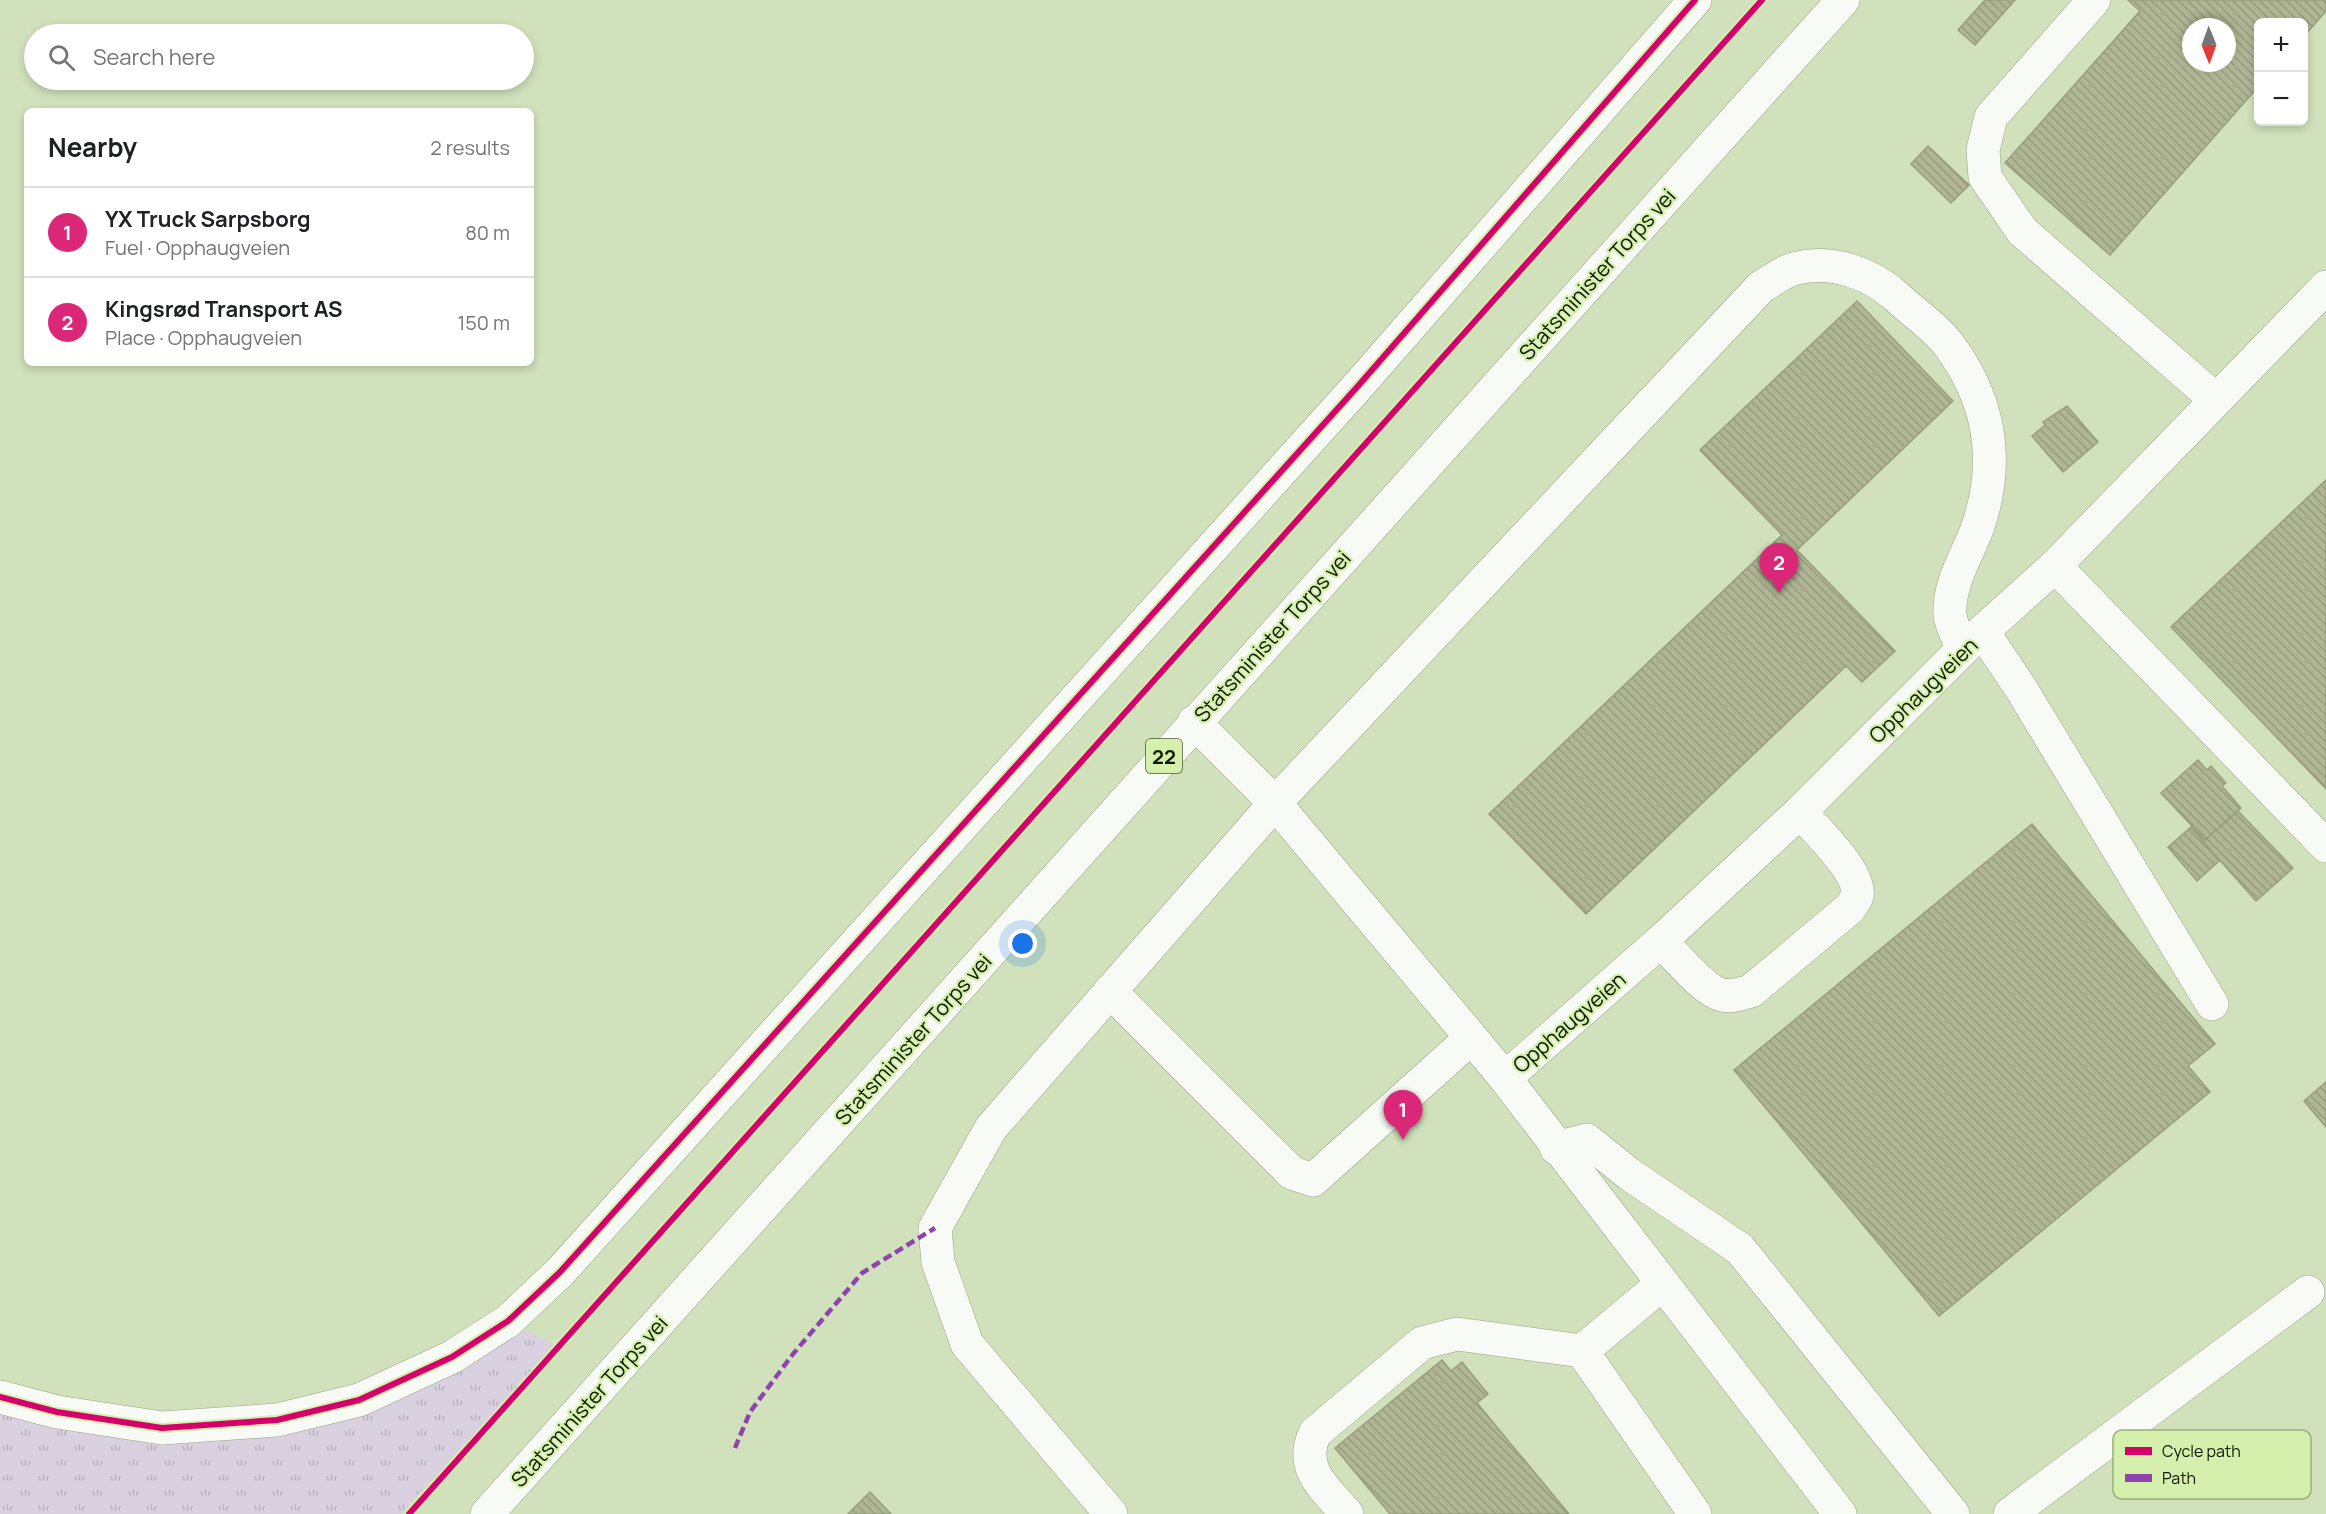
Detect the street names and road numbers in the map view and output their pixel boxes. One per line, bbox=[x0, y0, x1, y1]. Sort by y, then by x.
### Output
street label: Statsminister Torps vei bbox=[1513, 182, 1681, 366]
street label: Statsminister Torps vei bbox=[1188, 544, 1356, 728]
street label: Opphaugveien bbox=[1863, 631, 1983, 749]
road number: 22 bbox=[1146, 739, 1182, 773]
street label: Statsminister Torps vei bbox=[829, 947, 997, 1131]
street label: Opphaugveien bbox=[1507, 965, 1631, 1079]
street label: Statsminister Torps vei bbox=[505, 1309, 673, 1493]

